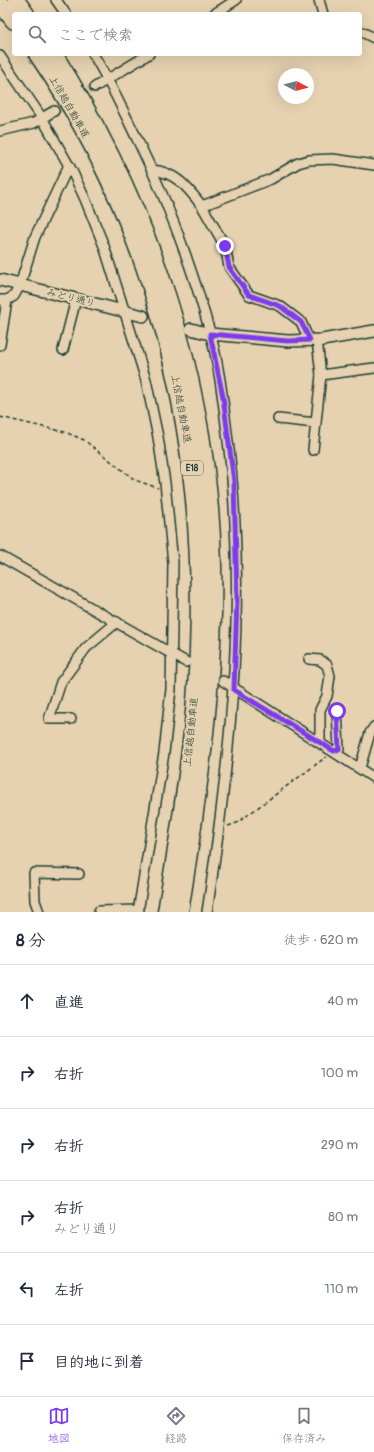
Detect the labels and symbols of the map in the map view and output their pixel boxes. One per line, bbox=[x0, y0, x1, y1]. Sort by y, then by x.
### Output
north arrow bbox=[278, 68, 314, 104]
street label: 上信越自動車道 bbox=[46, 74, 92, 140]
route end bbox=[216, 237, 234, 255]
street label: みどり通り bbox=[45, 286, 97, 310]
street label: 上信越自動車道 bbox=[168, 373, 194, 445]
road number: E18 bbox=[181, 461, 203, 475]
street label: 上信越自動車道 bbox=[181, 697, 201, 767]
route start bbox=[328, 702, 346, 720]

